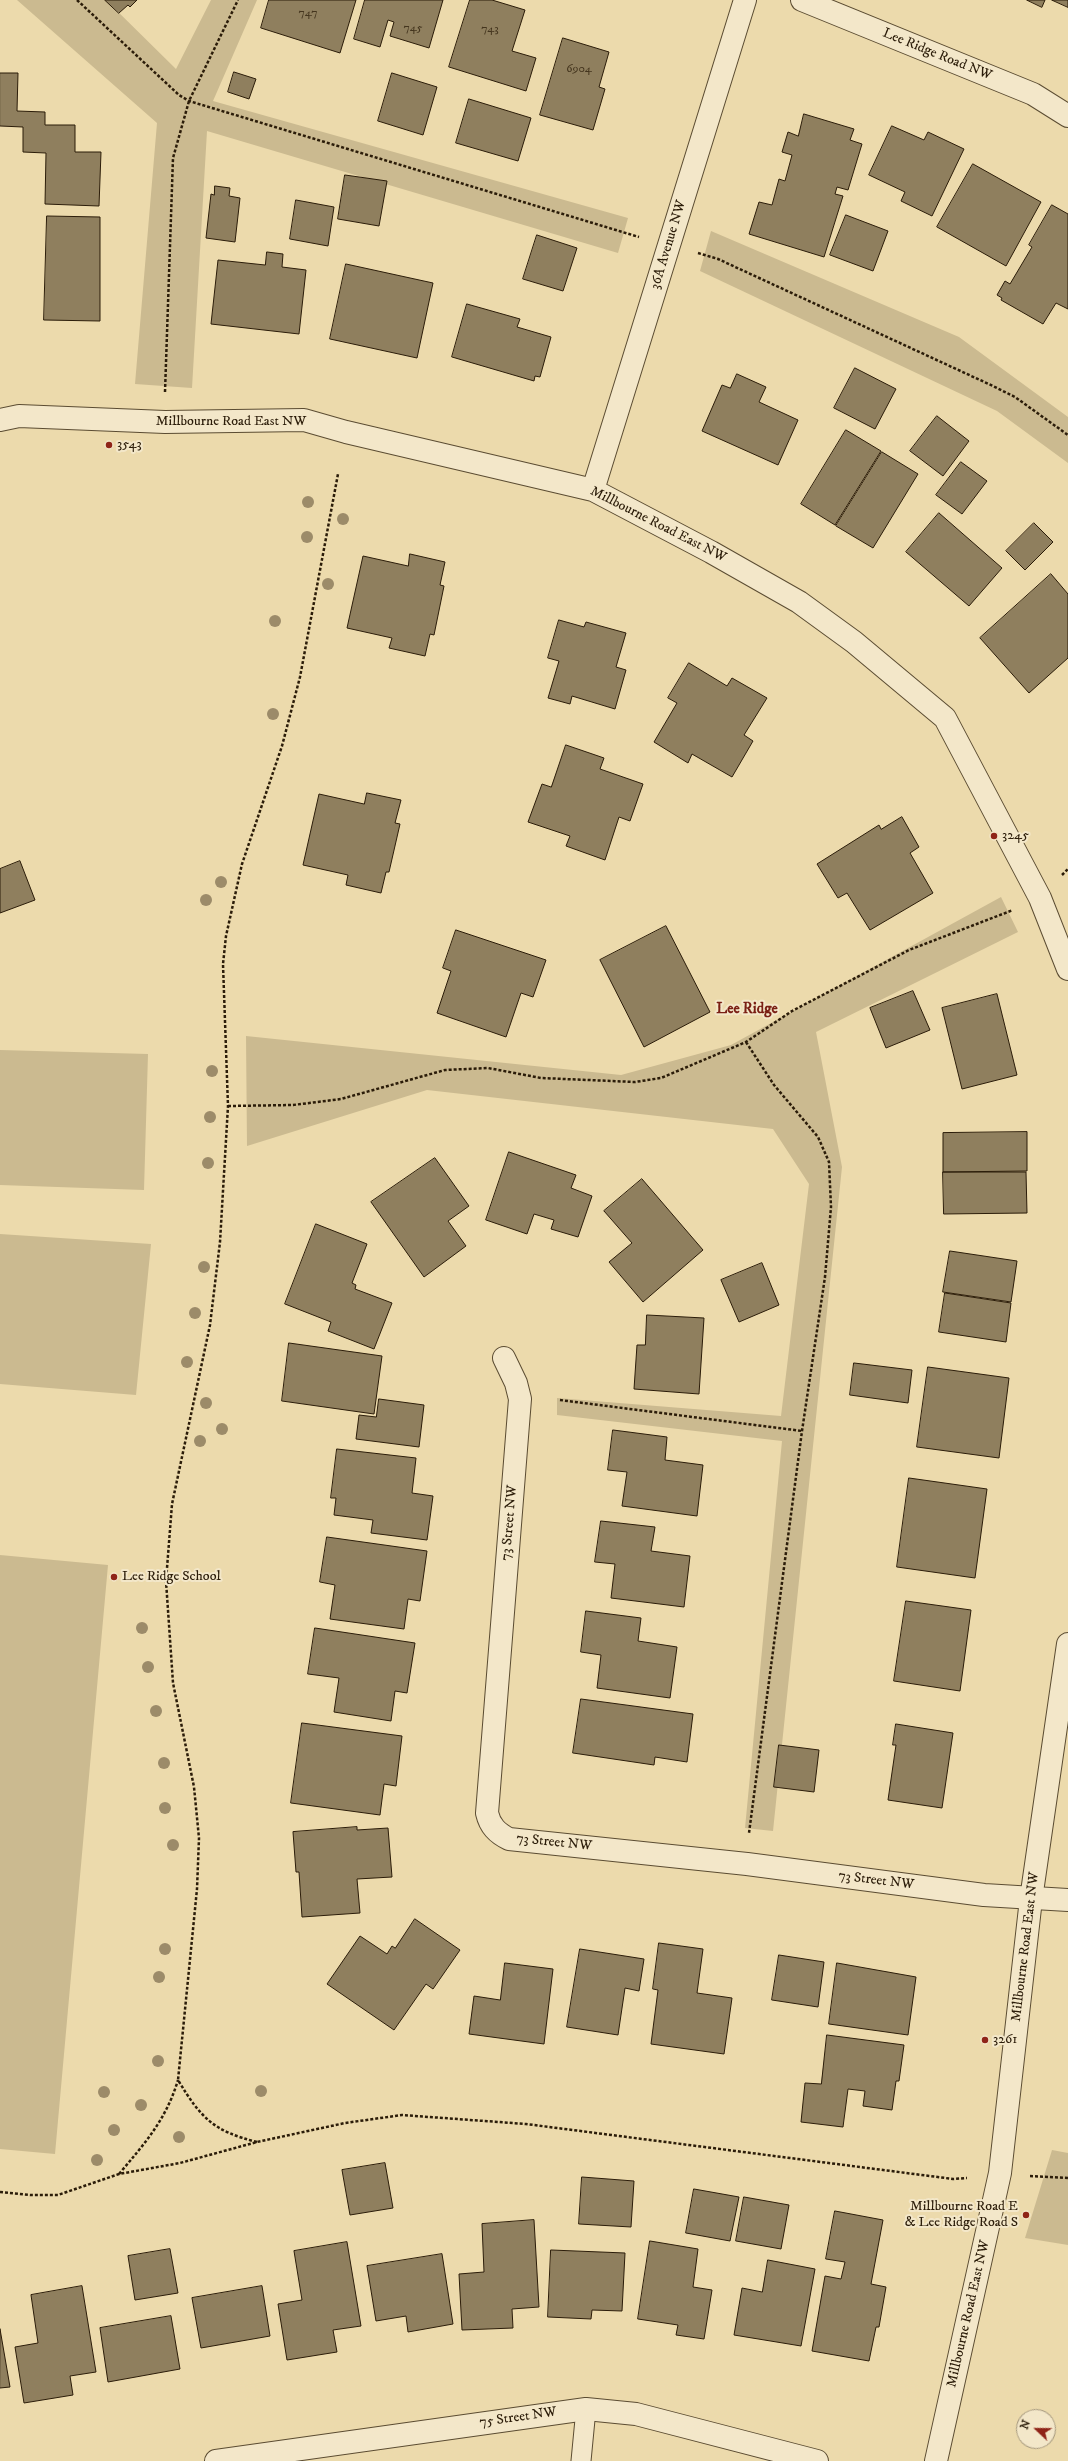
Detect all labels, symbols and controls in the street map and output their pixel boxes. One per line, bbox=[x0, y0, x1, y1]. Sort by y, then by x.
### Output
house number: 747 bbox=[299, 7, 317, 21]
house number: 745 bbox=[404, 22, 422, 36]
house number: 743 bbox=[481, 23, 499, 37]
street label: Lee Ridge Road NW bbox=[880, 25, 994, 85]
house number: 6904 bbox=[566, 63, 592, 77]
street label: 36A Avenue NW bbox=[648, 199, 690, 291]
street label: Millbourne Road East NW bbox=[156, 414, 306, 430]
place label: 3543 bbox=[117, 437, 142, 453]
marker: 3543 bbox=[104, 440, 114, 450]
street label: Millbourne Road East NW bbox=[587, 483, 729, 567]
place label: 3245 bbox=[1002, 828, 1029, 844]
marker: 3245 bbox=[989, 831, 999, 841]
district label: Lee Ridge bbox=[716, 1001, 778, 1019]
street label: 73 Street NW bbox=[498, 1484, 522, 1562]
place label: Lee Ridge School bbox=[122, 1569, 221, 1585]
marker: Lee Ridge School bbox=[109, 1572, 119, 1582]
street label: 73 Street NW bbox=[515, 1831, 593, 1855]
street label: 73 Street NW bbox=[837, 1868, 915, 1894]
street label: Millbourne Road East NW bbox=[1008, 1871, 1044, 2023]
place label: 3261 bbox=[993, 2032, 1017, 2048]
marker: 3261 bbox=[980, 2035, 990, 2045]
place label: Millbourne Road E & Lee Ridge Road S bbox=[905, 2199, 1018, 2232]
marker: Millbourne Road E & Lee Ridge Road S bbox=[1021, 2210, 1031, 2220]
street label: Millbourne Road East NW bbox=[944, 2239, 994, 2389]
street label: 75 Street NW bbox=[478, 2404, 558, 2432]
north arrow bbox=[1016, 2409, 1056, 2449]
text: N bbox=[1018, 2418, 1034, 2432]

